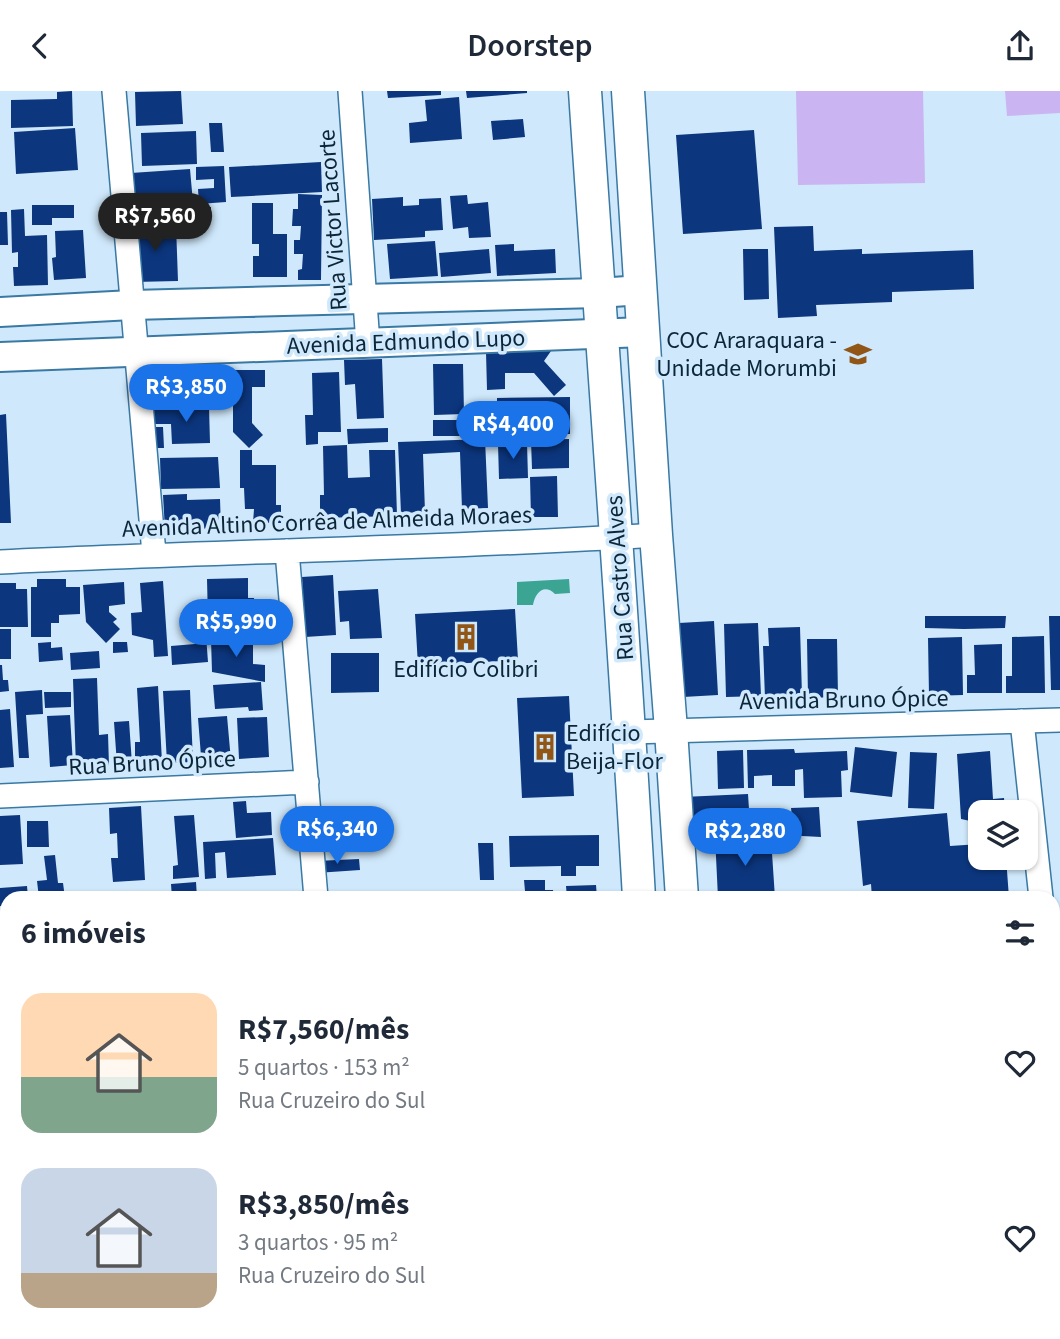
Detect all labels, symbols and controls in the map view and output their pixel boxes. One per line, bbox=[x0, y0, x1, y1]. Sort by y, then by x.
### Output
text: Doorstep bbox=[467, 23, 593, 69]
icon: back bbox=[21, 27, 59, 65]
icon: share bbox=[1001, 27, 1039, 65]
street label: Rua Victor Lacorte bbox=[309, 128, 357, 312]
pin: R$7,560 bbox=[90, 193, 220, 253]
text: R$7,560 bbox=[114, 199, 196, 232]
street label: Avenida Edmundo Lupo bbox=[286, 320, 526, 364]
place label: COC Araraquara - Unidade Morumbi bbox=[656, 323, 837, 386]
school or university icon: COC Araraquara - Unidade Morumbi bbox=[843, 339, 873, 369]
pin: R$3,850 bbox=[121, 365, 251, 424]
text: R$3,850 bbox=[145, 370, 227, 403]
pin: R$4,400 bbox=[448, 401, 578, 461]
text: R$4,400 bbox=[472, 407, 554, 440]
street label: Rua Castro Alves bbox=[597, 494, 643, 662]
street label: Avenida Altino Corrêa de Almeida Moraes bbox=[121, 497, 533, 547]
pin: R$5,990 bbox=[171, 599, 301, 659]
text: R$5,990 bbox=[195, 605, 277, 638]
building icon: Edifício Colibri bbox=[451, 622, 481, 652]
place label: Edifício Colibri bbox=[393, 652, 539, 687]
street label: Avenida Bruno Ópice bbox=[739, 681, 949, 719]
place label: Edifício Beija-Flor bbox=[566, 716, 663, 779]
building icon: Edifício Beija-Flor bbox=[530, 732, 560, 762]
street label: Rua Bruno Ópice bbox=[67, 741, 237, 785]
map controls bbox=[968, 800, 1038, 870]
button: layers bbox=[968, 800, 1038, 870]
pin: R$6,340 bbox=[272, 807, 402, 866]
pin: R$2,280 bbox=[680, 809, 810, 868]
text: R$6,340 bbox=[296, 812, 378, 845]
text: R$2,280 bbox=[704, 814, 786, 847]
text: 6 imóveis bbox=[21, 912, 146, 955]
icon: filters bbox=[1001, 914, 1039, 952]
text: R$7,560/mês bbox=[238, 1008, 409, 1051]
icon: home bbox=[77, 1021, 161, 1105]
icon: heart bbox=[1001, 1044, 1039, 1082]
text: 5 quartos · 153 m² bbox=[238, 1051, 410, 1084]
text: Rua Cruzeiro do Sul bbox=[238, 1084, 425, 1117]
text: R$3,850/mês bbox=[238, 1183, 409, 1226]
icon: home bbox=[77, 1196, 161, 1280]
icon: heart bbox=[1001, 1219, 1039, 1257]
text: 3 quartos · 95 m² bbox=[238, 1226, 398, 1259]
text: Rua Cruzeiro do Sul bbox=[238, 1259, 425, 1292]

